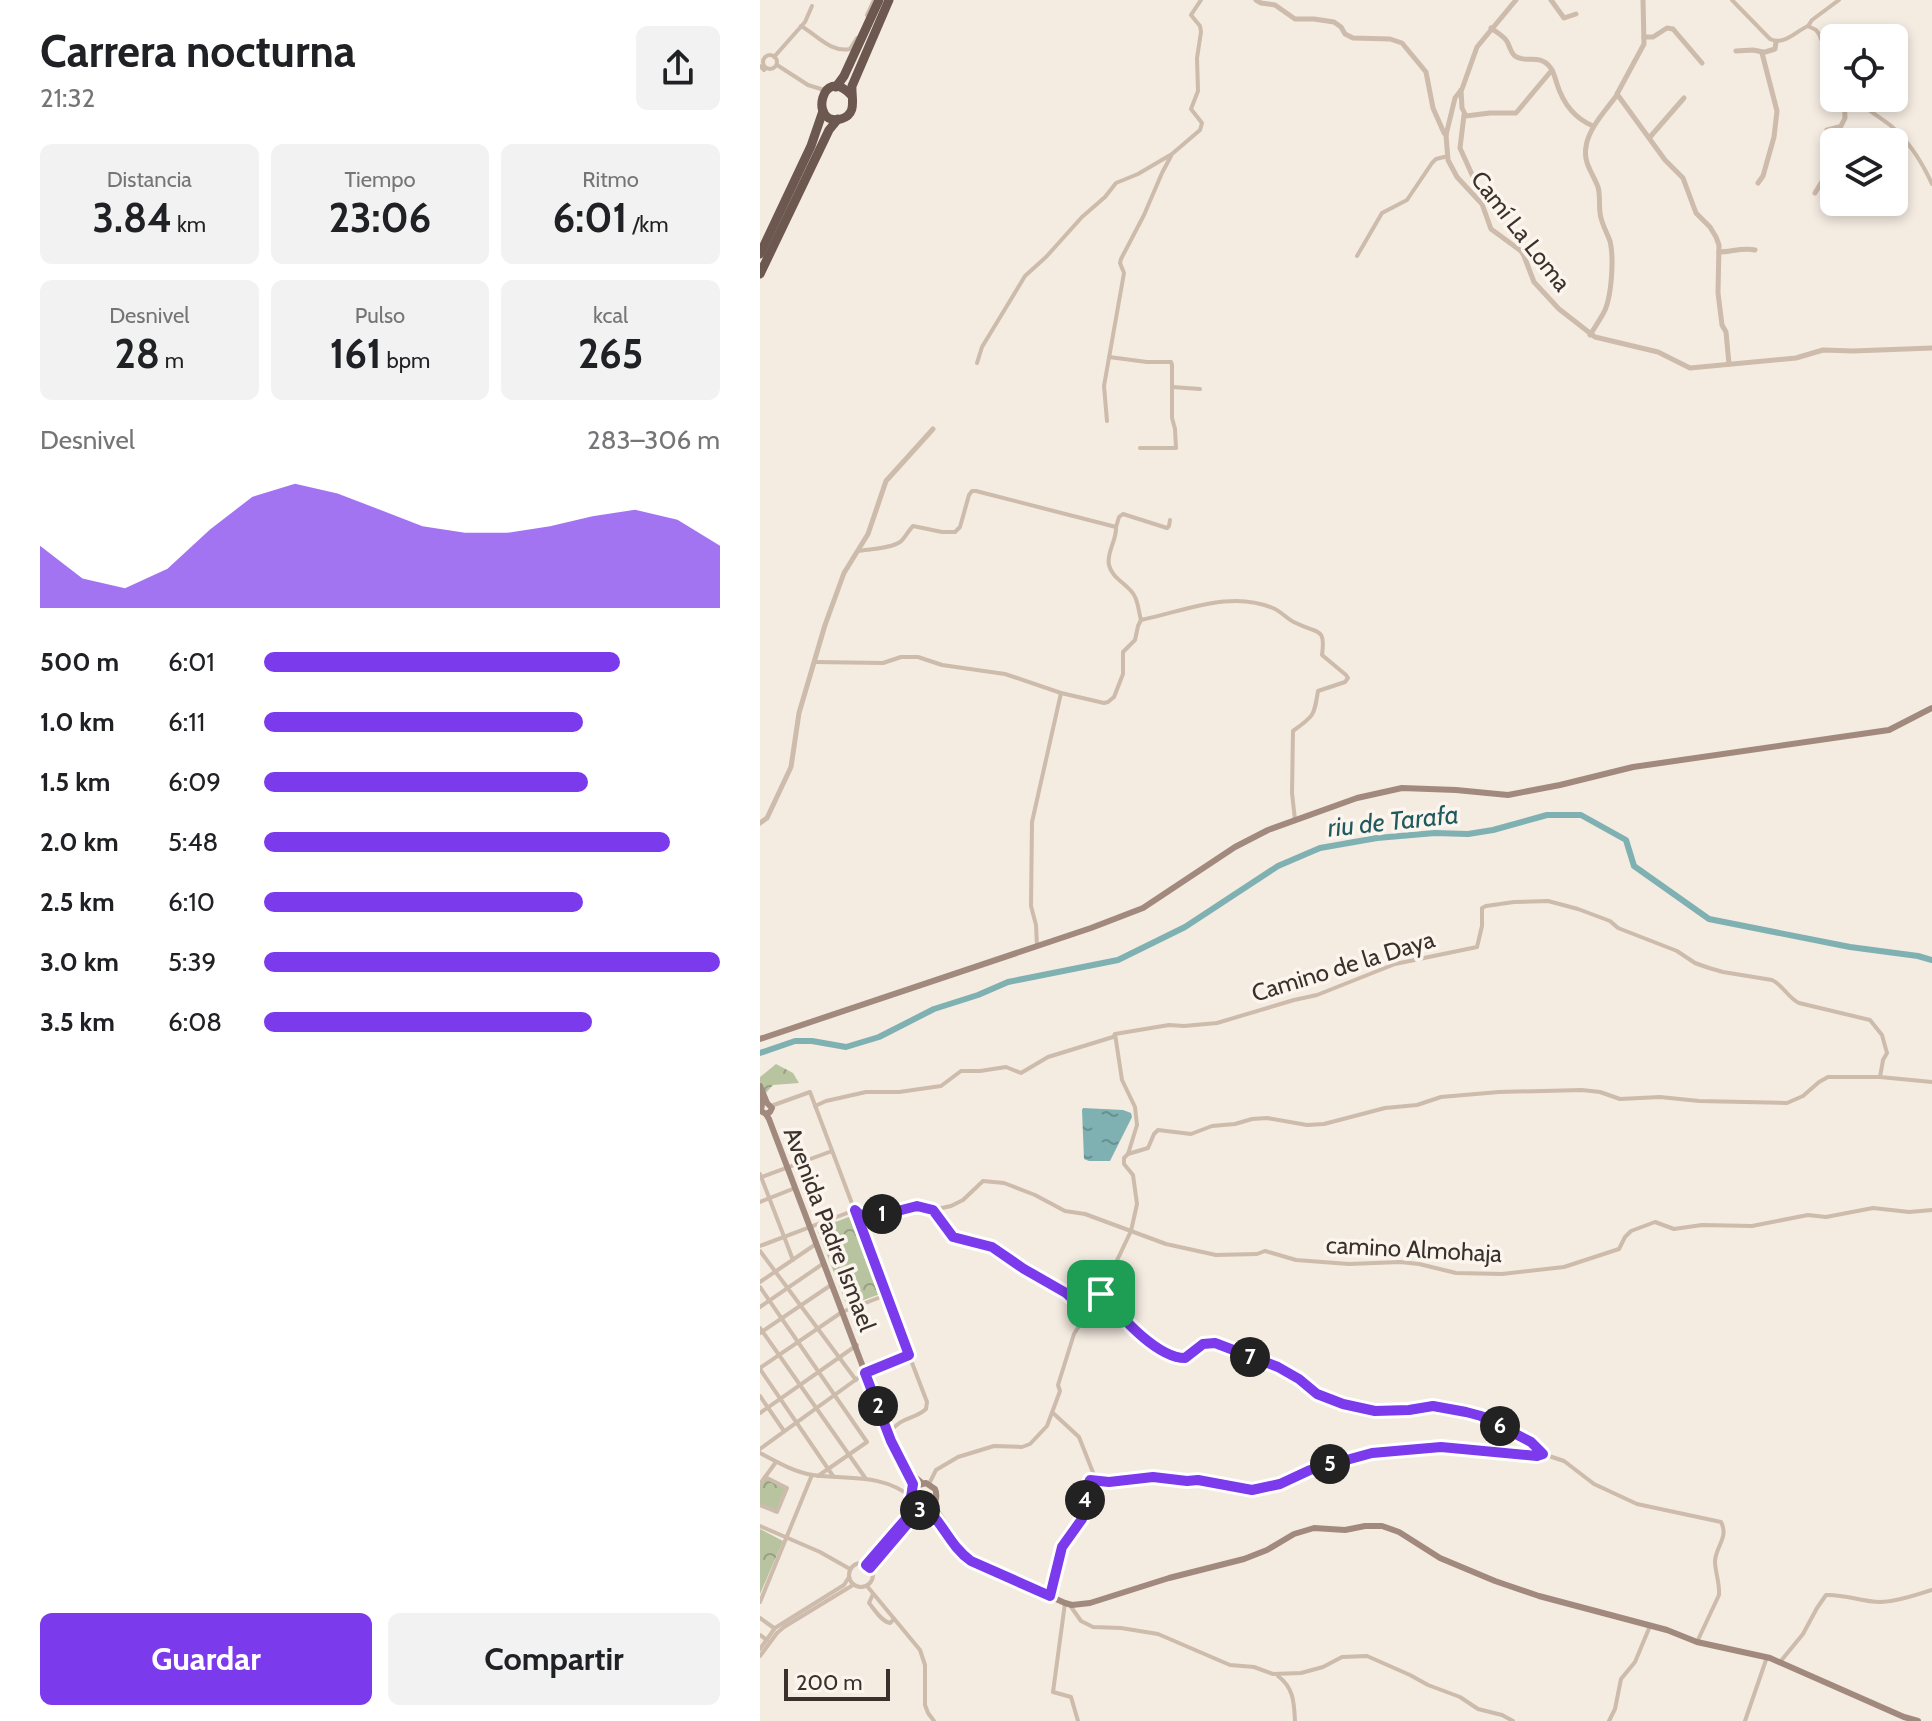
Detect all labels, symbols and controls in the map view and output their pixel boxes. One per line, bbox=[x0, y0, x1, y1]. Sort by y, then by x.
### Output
map controls bbox=[1820, 24, 1908, 216]
button: locate bbox=[1820, 24, 1908, 112]
text: Carrera nocturna bbox=[40, 25, 356, 78]
button: share bbox=[636, 26, 720, 110]
text: 21:32 bbox=[40, 82, 95, 114]
button: layers bbox=[1820, 128, 1908, 216]
street label: Camí La Loma bbox=[1465, 165, 1577, 297]
text: Distancia bbox=[107, 166, 192, 193]
text: Tiempo bbox=[344, 166, 416, 193]
text: Ritmo bbox=[582, 166, 639, 193]
text: 3.84 bbox=[93, 193, 172, 242]
text: 23:06 bbox=[329, 193, 431, 242]
text: 6:01 bbox=[553, 193, 627, 242]
text: km bbox=[172, 211, 206, 238]
text: /km bbox=[627, 211, 668, 238]
text: Desnivel bbox=[109, 302, 189, 329]
text: Pulso bbox=[355, 302, 405, 329]
text: kcal bbox=[593, 302, 628, 329]
text: 28 bbox=[115, 329, 160, 378]
text: 161 bbox=[330, 329, 382, 378]
text: 265 bbox=[578, 329, 643, 378]
text: m bbox=[160, 347, 184, 374]
text: bpm bbox=[382, 347, 430, 374]
text: Desnivel bbox=[40, 424, 135, 456]
text: 283–306 m bbox=[587, 424, 720, 456]
text: 500 m bbox=[40, 646, 119, 678]
text: 6:01 bbox=[168, 646, 215, 678]
text: 1.0 km bbox=[40, 706, 115, 738]
text: 6:11 bbox=[168, 706, 205, 738]
text: 1.5 km bbox=[40, 766, 110, 798]
text: 6:09 bbox=[168, 766, 221, 798]
water label: riu de Tarafa bbox=[1326, 798, 1460, 844]
text: 2.0 km bbox=[40, 826, 119, 858]
text: 5:48 bbox=[168, 826, 218, 858]
text: 2.5 km bbox=[40, 886, 115, 918]
text: 6:10 bbox=[168, 886, 215, 918]
street label: Camino de la Daya bbox=[1248, 924, 1438, 1008]
text: 3.0 km bbox=[40, 946, 119, 978]
text: 5:39 bbox=[168, 946, 216, 978]
text: 3.5 km bbox=[40, 1006, 115, 1038]
text: 6:08 bbox=[168, 1006, 222, 1038]
street label: Avenida Padre Ismael bbox=[778, 1123, 882, 1335]
pin: 1 bbox=[862, 1194, 902, 1234]
text: 1 bbox=[878, 1200, 886, 1227]
street label: camino Almohaja bbox=[1325, 1230, 1503, 1268]
pin bbox=[1067, 1260, 1135, 1328]
icon: arrive bbox=[1079, 1272, 1123, 1316]
pin: 7 bbox=[1230, 1337, 1270, 1377]
text: 7 bbox=[1244, 1343, 1256, 1370]
pin: 2 bbox=[858, 1386, 898, 1426]
text: 2 bbox=[872, 1392, 884, 1419]
pin: 6 bbox=[1480, 1406, 1520, 1446]
text: 6 bbox=[1494, 1412, 1506, 1439]
pin: 5 bbox=[1310, 1444, 1350, 1484]
text: 5 bbox=[1324, 1450, 1336, 1477]
pin: 4 bbox=[1065, 1480, 1105, 1520]
text: 4 bbox=[1078, 1486, 1092, 1513]
pin: 3 bbox=[900, 1490, 940, 1530]
text: 3 bbox=[914, 1496, 926, 1523]
button: Guardar bbox=[40, 1613, 372, 1705]
button: Compartir bbox=[388, 1613, 720, 1705]
scale bar bbox=[784, 1665, 890, 1701]
text: 200 m bbox=[796, 1669, 862, 1696]

